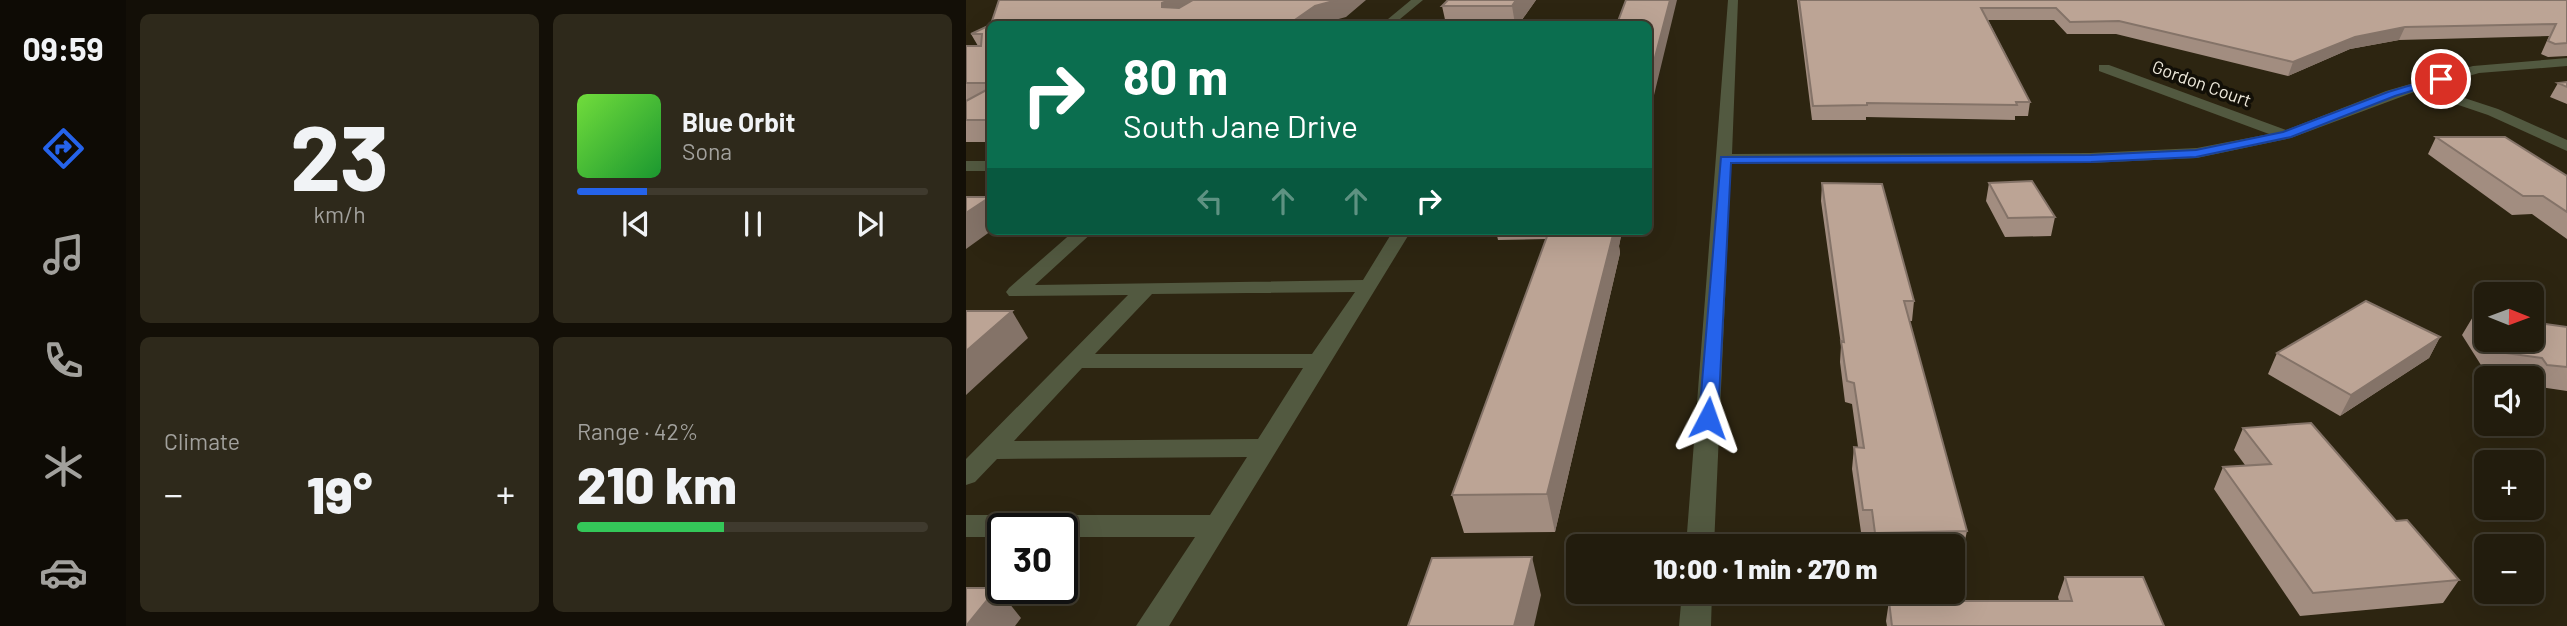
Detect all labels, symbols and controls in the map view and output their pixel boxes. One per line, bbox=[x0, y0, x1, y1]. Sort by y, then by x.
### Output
text: 09:59 bbox=[22, 29, 104, 67]
text: 80 m bbox=[1123, 46, 1228, 105]
icon: right bbox=[1008, 49, 1099, 140]
pin bbox=[2411, 49, 2471, 109]
street label: Gordon Court bbox=[2149, 55, 2255, 111]
icon: arrive bbox=[2422, 60, 2460, 98]
text: 23 bbox=[290, 100, 389, 209]
text: Blue Orbit bbox=[682, 106, 795, 137]
text: South Jane Drive bbox=[1123, 106, 1358, 144]
icon: directions bbox=[39, 124, 88, 173]
text: Sona bbox=[682, 137, 732, 165]
icon: left bbox=[1191, 182, 1229, 220]
icon: ahead bbox=[1264, 182, 1302, 220]
icon: ahead bbox=[1337, 182, 1375, 220]
icon: right bbox=[1410, 182, 1448, 220]
text: km/h bbox=[313, 200, 366, 228]
icon: previous bbox=[617, 205, 655, 243]
icon: pause bbox=[734, 205, 772, 243]
icon: next bbox=[851, 205, 889, 243]
icon: music bbox=[39, 230, 88, 279]
north arrow bbox=[2474, 282, 2544, 352]
map controls bbox=[2474, 282, 2544, 604]
icon: phone bbox=[39, 336, 88, 385]
button: sound bbox=[2474, 366, 2544, 436]
position arrow bbox=[1671, 381, 1745, 455]
text: Range · 42% bbox=[577, 417, 698, 445]
text: Climate bbox=[164, 427, 240, 455]
icon: climate bbox=[39, 442, 88, 491]
button: + bbox=[2474, 450, 2544, 520]
text: 210 km bbox=[577, 452, 737, 514]
text: 19° bbox=[307, 462, 372, 524]
text: − bbox=[164, 470, 183, 516]
text: + bbox=[496, 470, 515, 516]
speed limit sign: 30 bbox=[987, 513, 1078, 604]
button: − bbox=[2474, 534, 2544, 604]
icon: car bbox=[39, 548, 88, 597]
text: 10:00 · 1 min · 270 m bbox=[1654, 553, 1877, 584]

